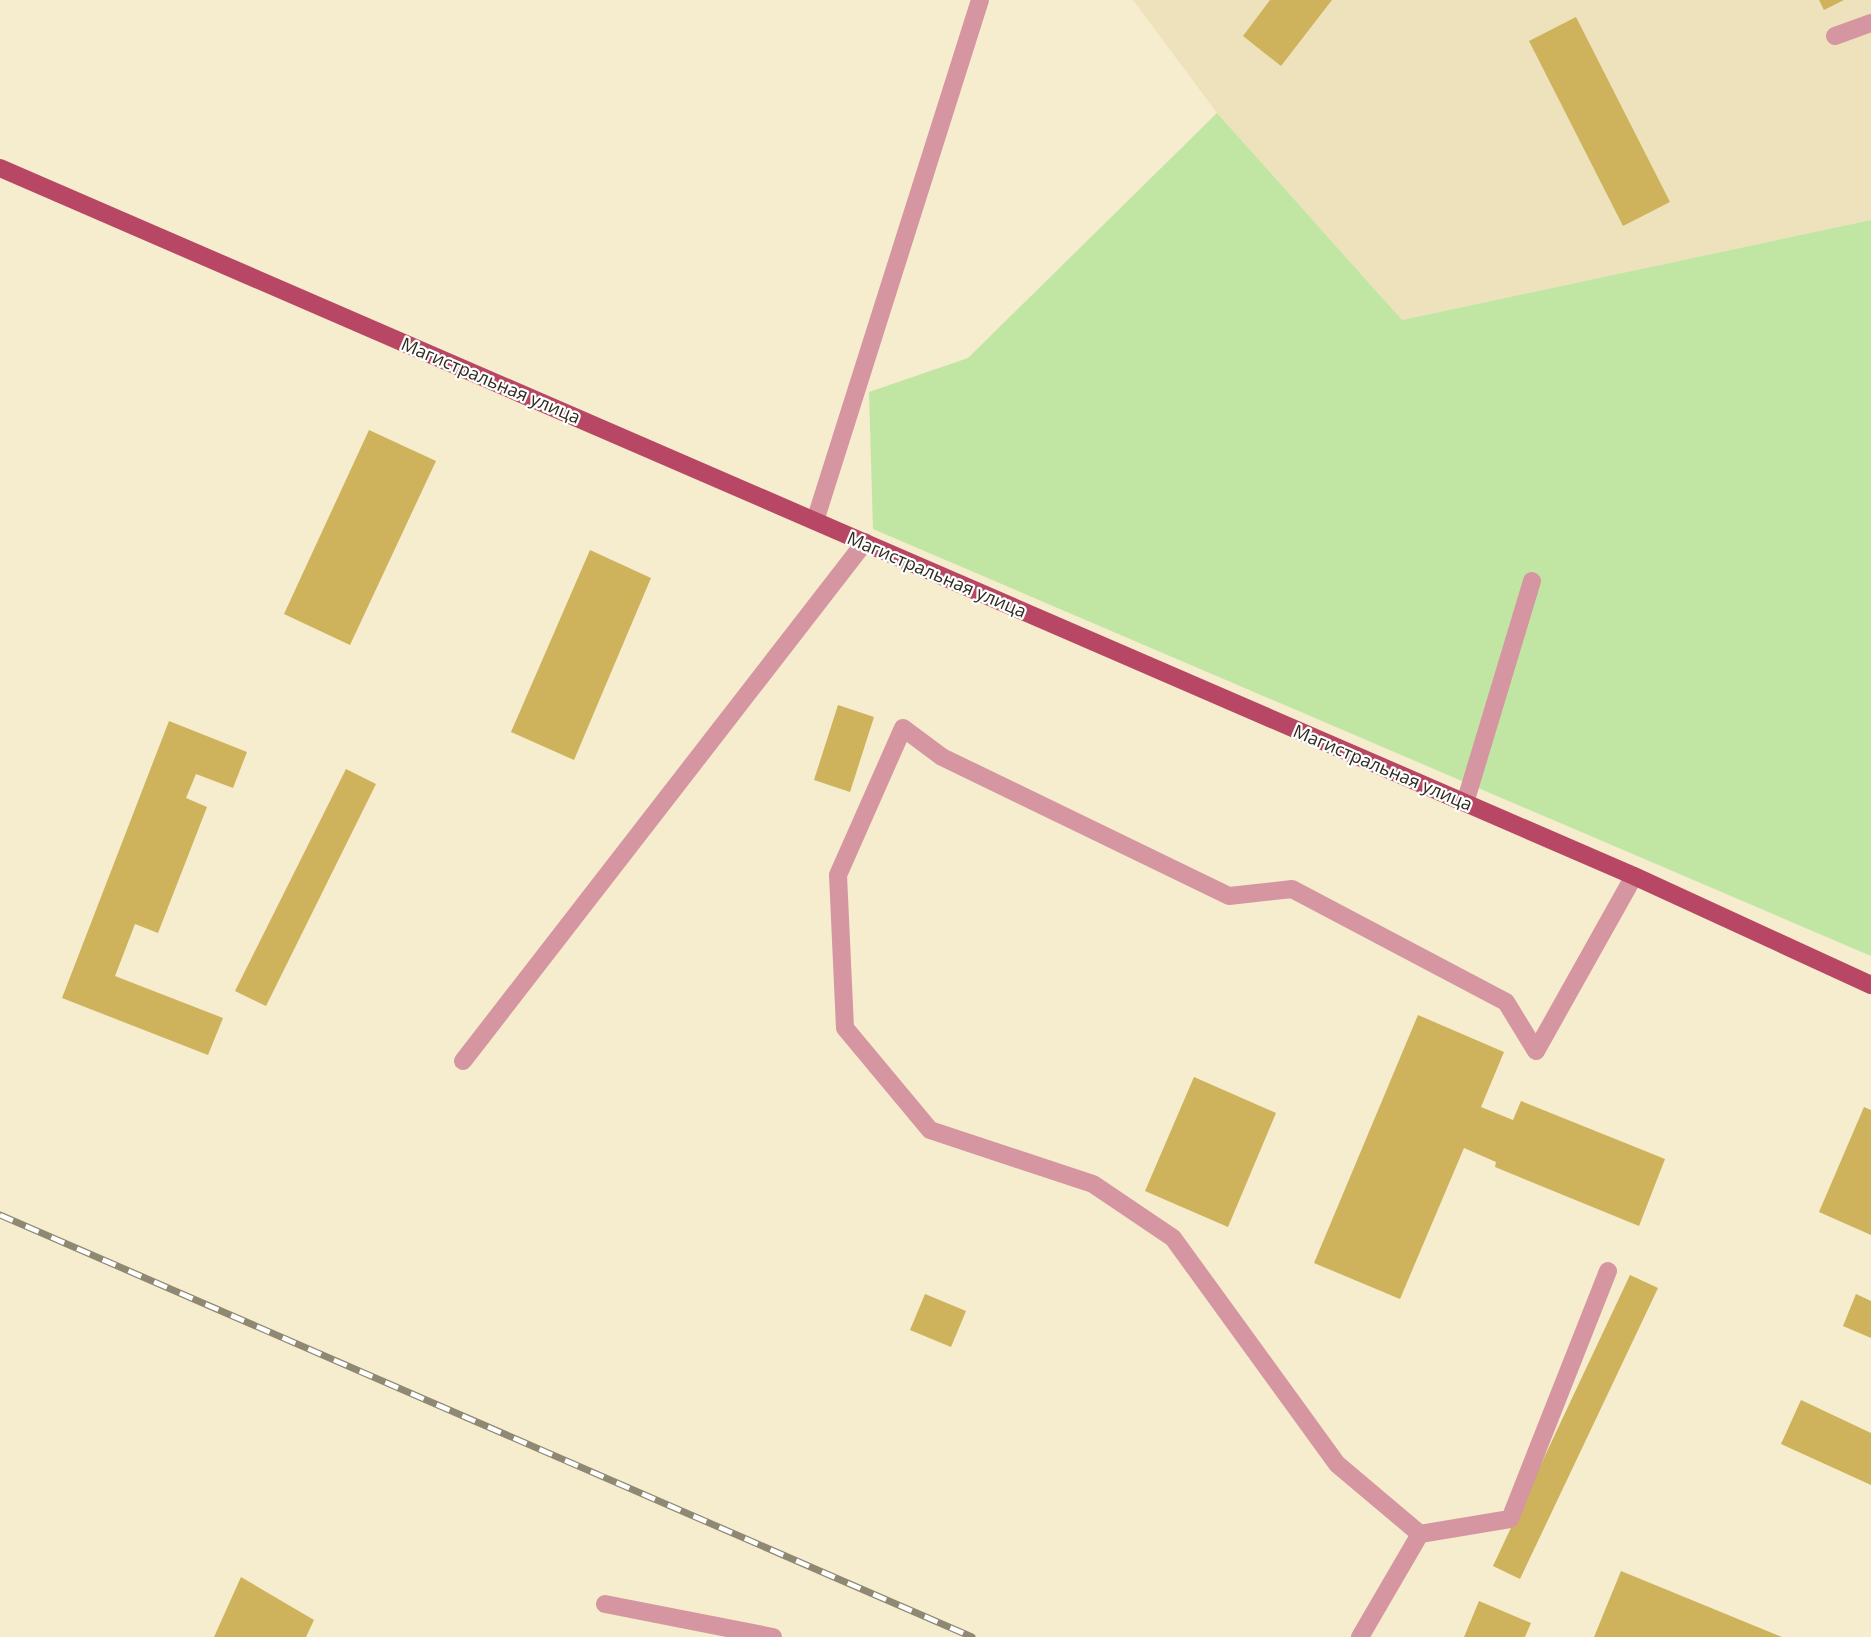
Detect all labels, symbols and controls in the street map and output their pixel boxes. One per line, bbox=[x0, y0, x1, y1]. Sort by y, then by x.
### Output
street label: Магистральная улица bbox=[398, 331, 584, 429]
street label: Магистральная улица bbox=[844, 525, 1030, 623]
street label: Магистральная улица bbox=[1290, 718, 1476, 816]

